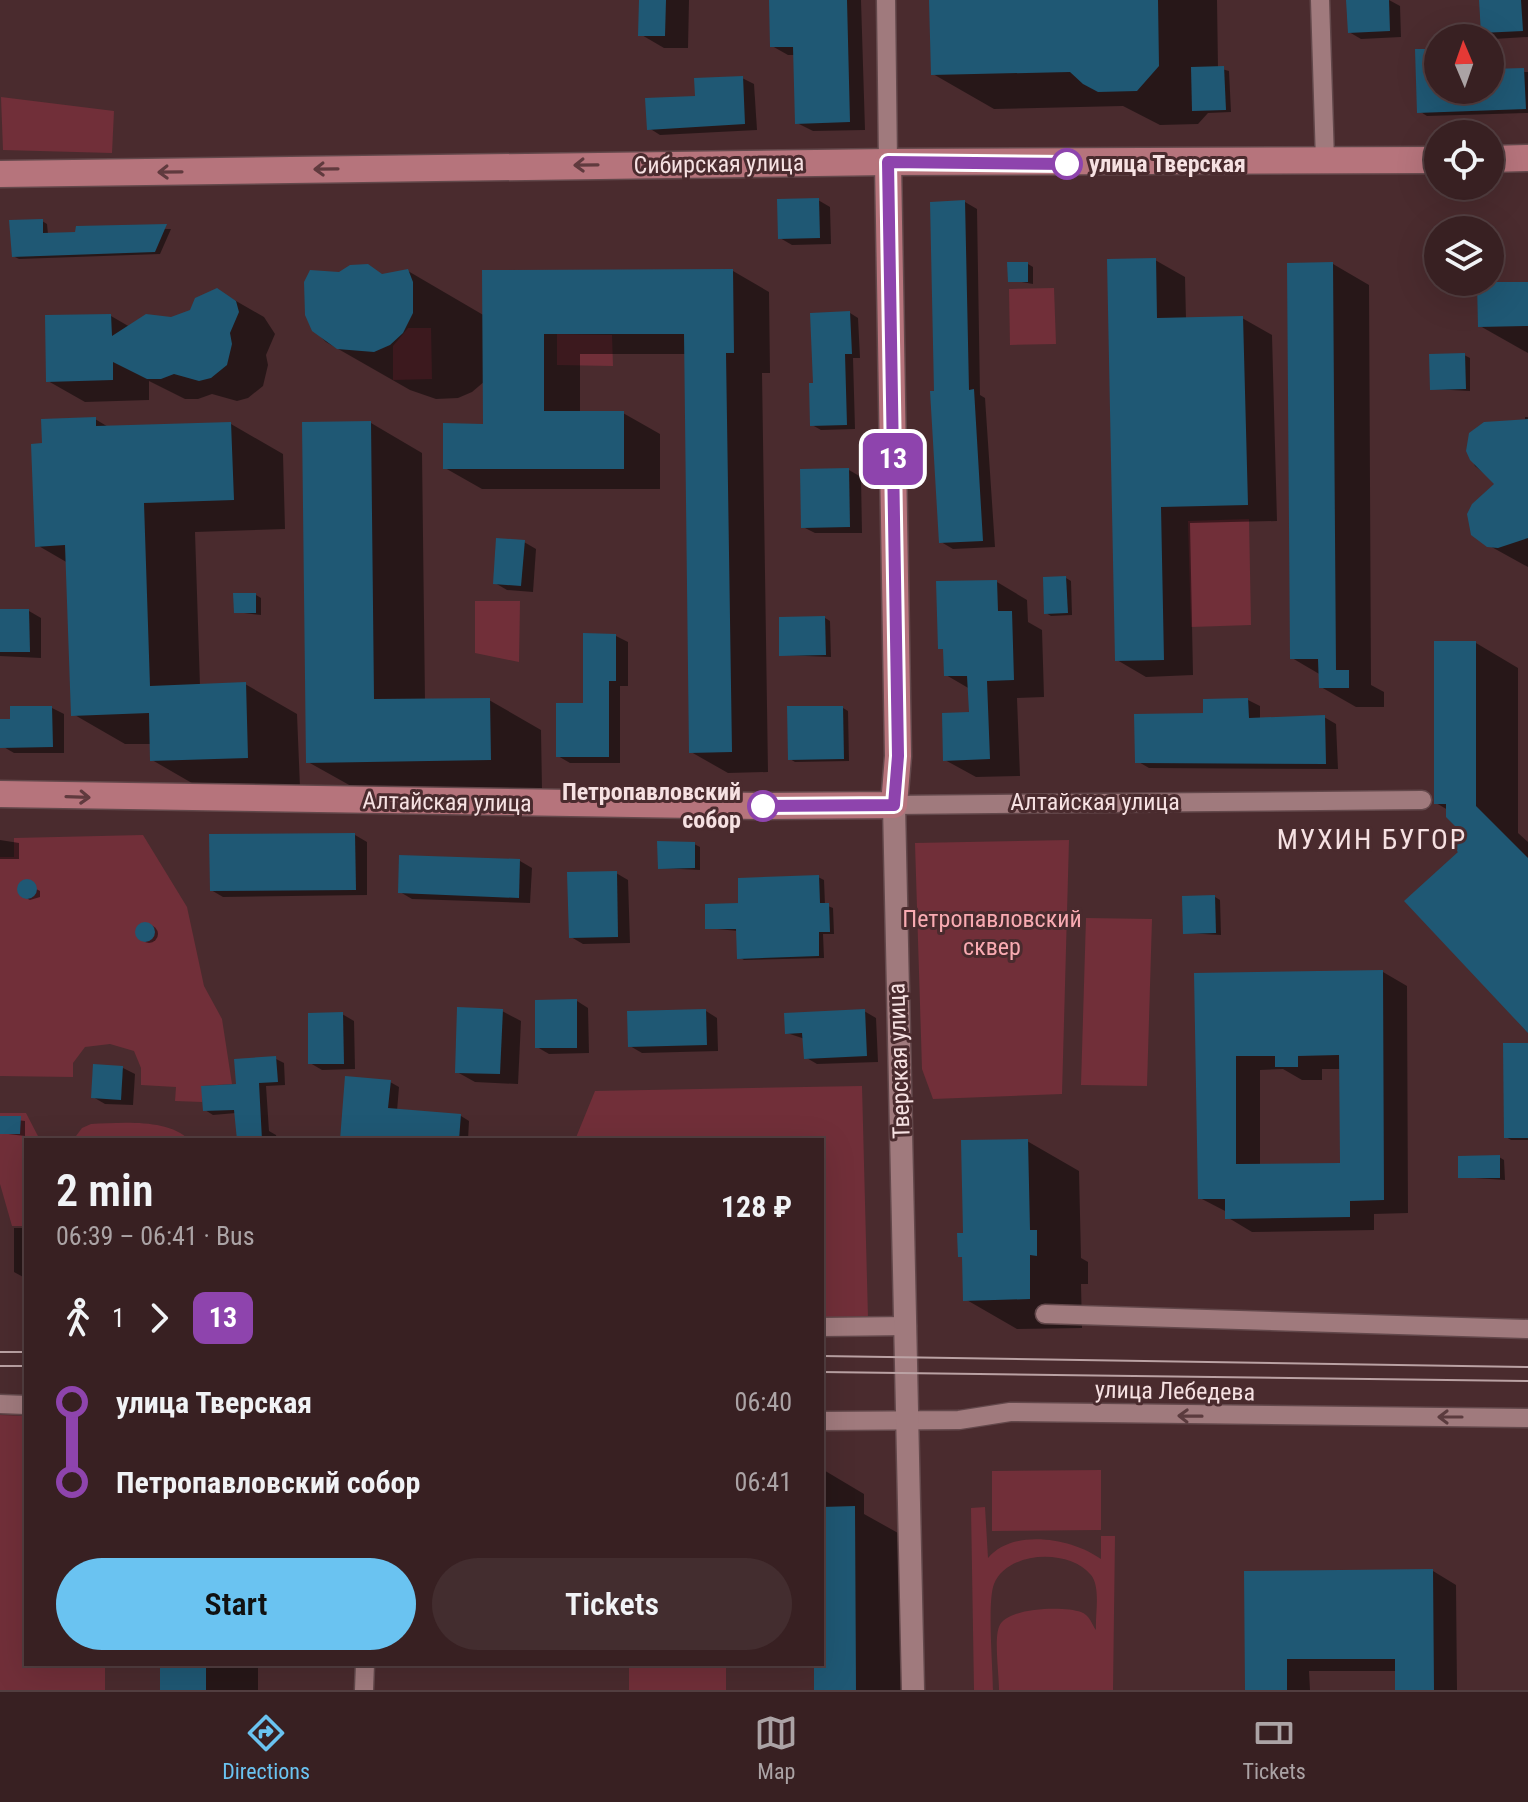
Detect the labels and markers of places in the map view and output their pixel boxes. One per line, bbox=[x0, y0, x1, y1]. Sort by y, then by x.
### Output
marker: улица Тверская bbox=[1052, 149, 1082, 179]
place label: улица Тверская bbox=[1089, 150, 1246, 178]
place label: Петропавловский собор bbox=[562, 778, 741, 834]
marker: Петропавловский собор bbox=[748, 791, 778, 821]

